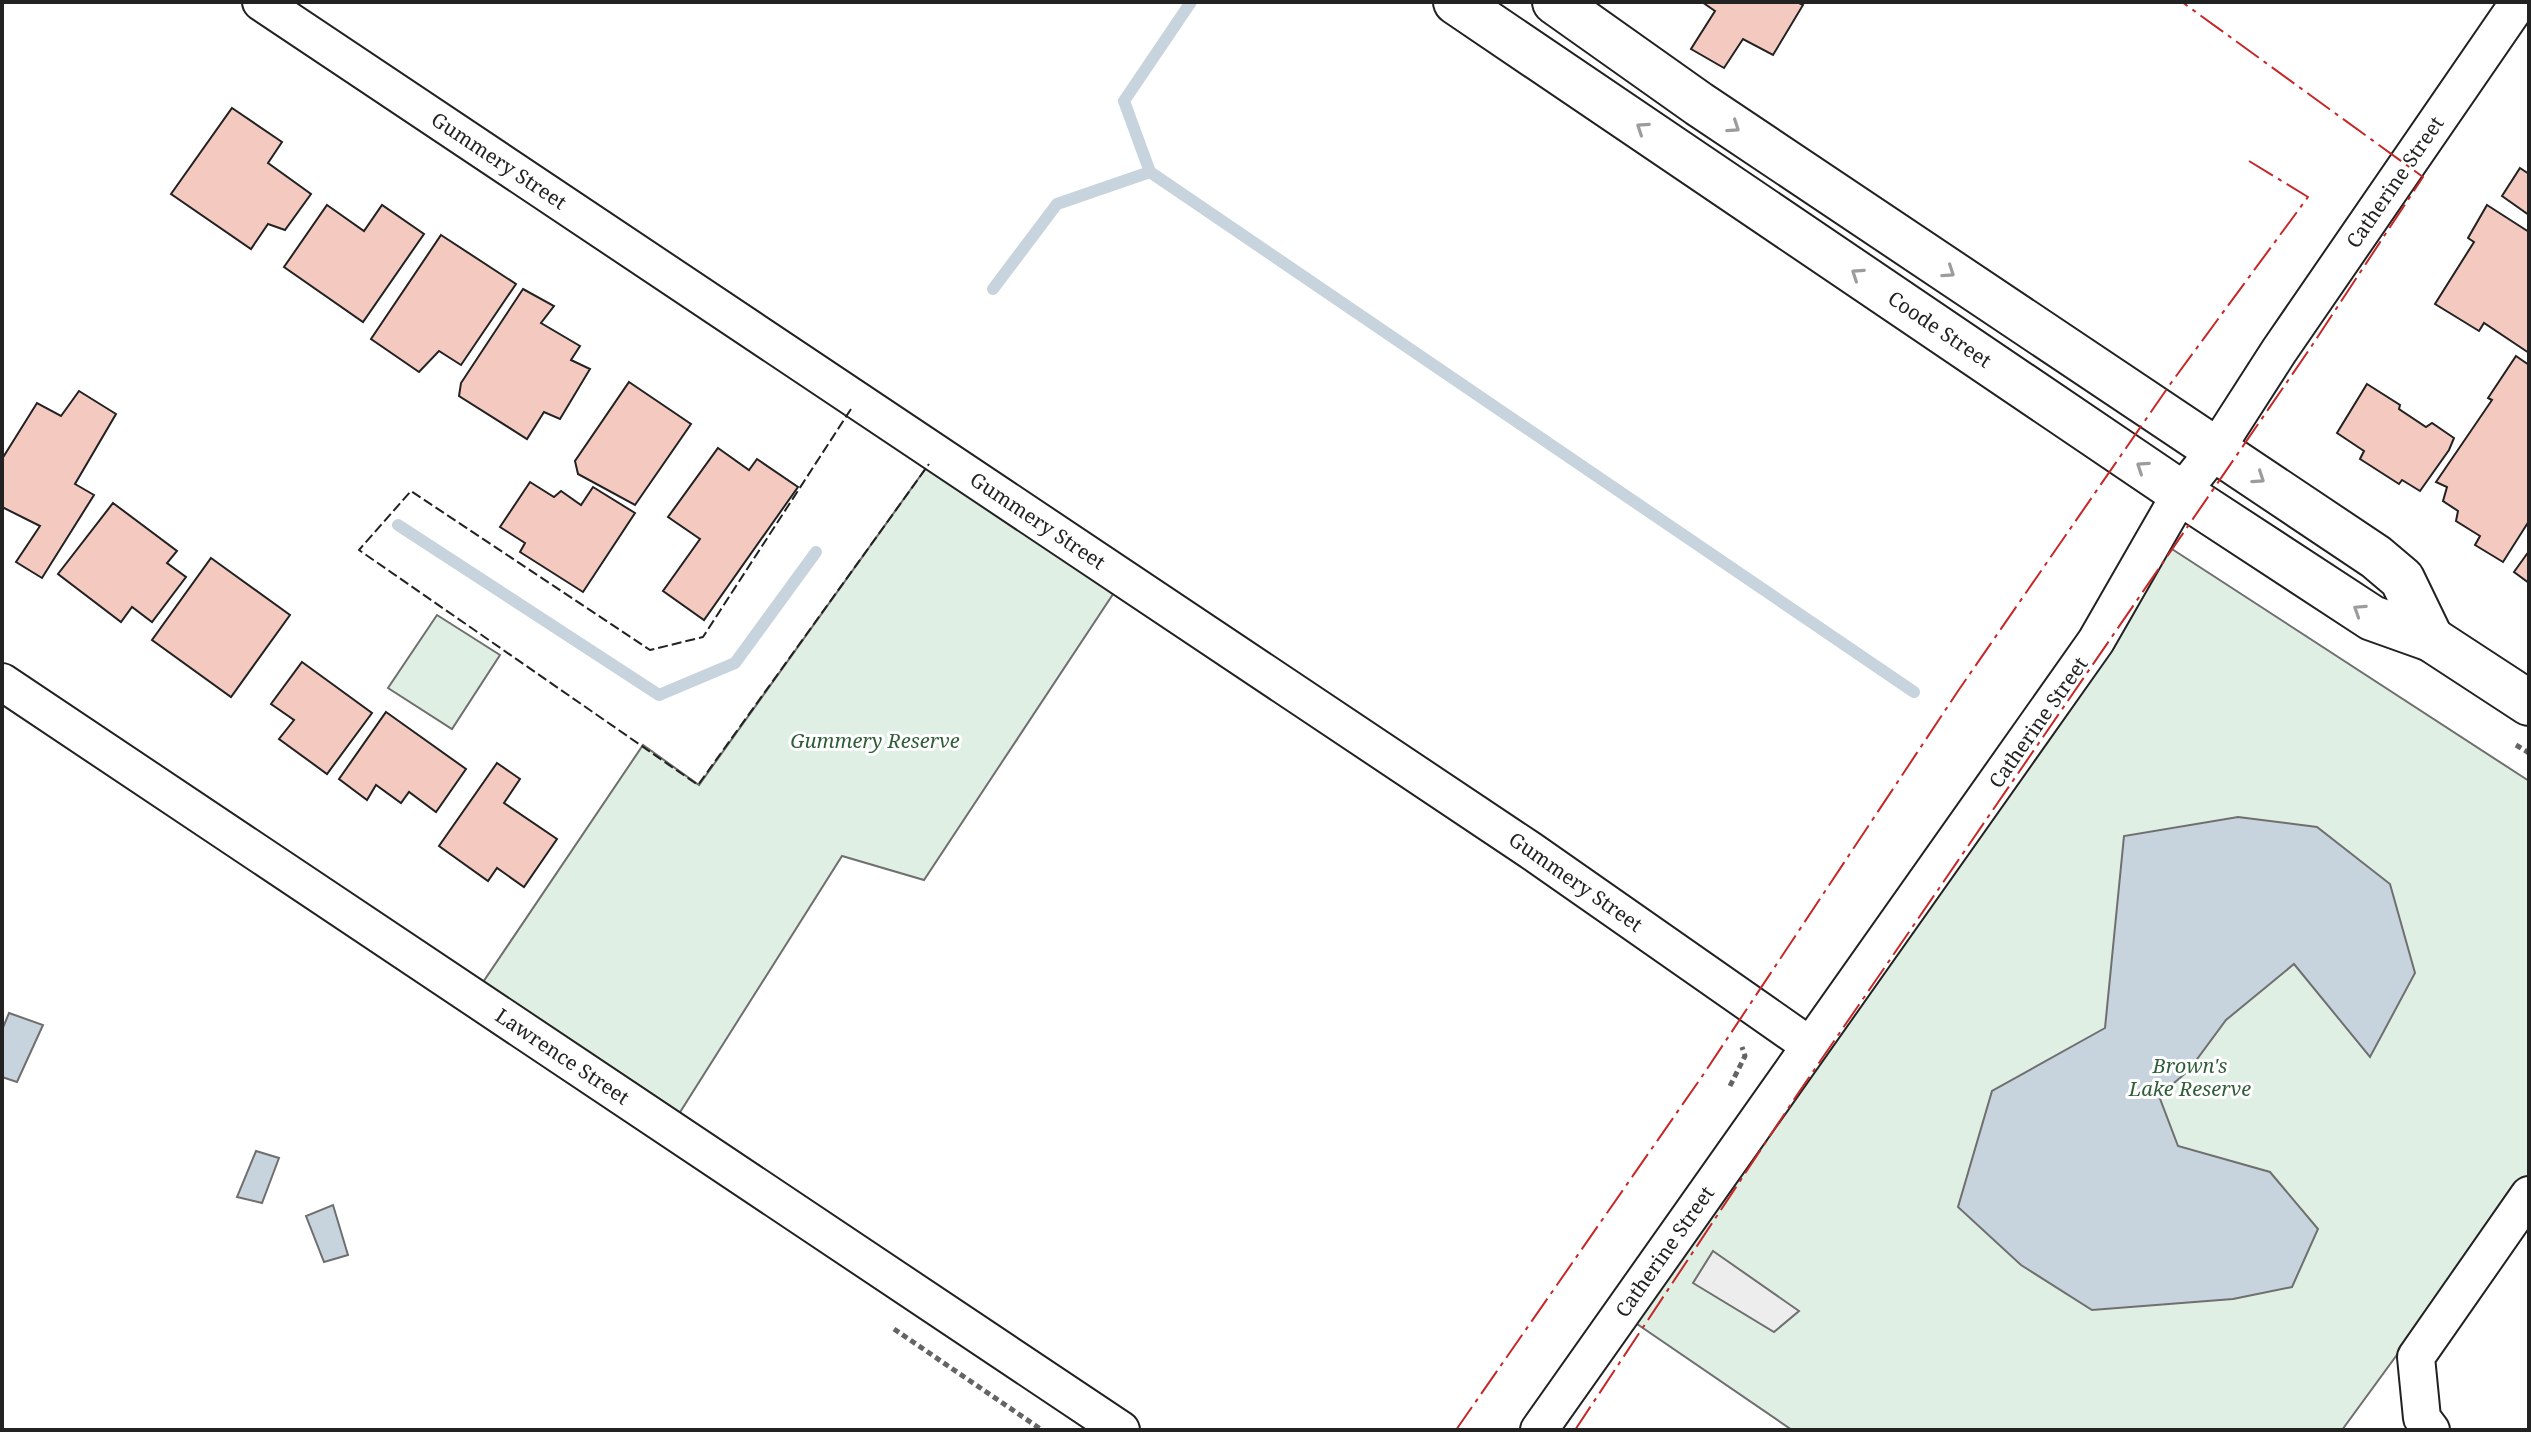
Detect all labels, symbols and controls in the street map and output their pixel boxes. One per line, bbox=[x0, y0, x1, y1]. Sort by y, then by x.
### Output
street label: Gummery Street bbox=[426, 106, 572, 215]
street label: Catherine Street bbox=[2340, 111, 2450, 253]
one-way arrow bbox=[1725, 117, 1739, 132]
one-way arrow bbox=[1636, 123, 1650, 138]
one-way arrow bbox=[1941, 262, 1955, 277]
one-way arrow bbox=[1851, 269, 1866, 284]
street label: Coode Street bbox=[1883, 284, 1997, 374]
one-way arrow bbox=[2136, 461, 2151, 476]
street label: Gummery Street bbox=[965, 466, 1111, 575]
one-way arrow bbox=[2250, 468, 2265, 483]
one-way arrow bbox=[2353, 604, 2368, 619]
street label: Catherine Street bbox=[1982, 651, 2094, 793]
park label: Gummery Reserve bbox=[790, 727, 960, 754]
street label: Gummery Street bbox=[1504, 826, 1648, 938]
street label: Lawrence Street bbox=[490, 1002, 635, 1111]
park label: Brown's Lake Reserve bbox=[2128, 1052, 2251, 1102]
street label: Catherine Street bbox=[1609, 1181, 1720, 1322]

